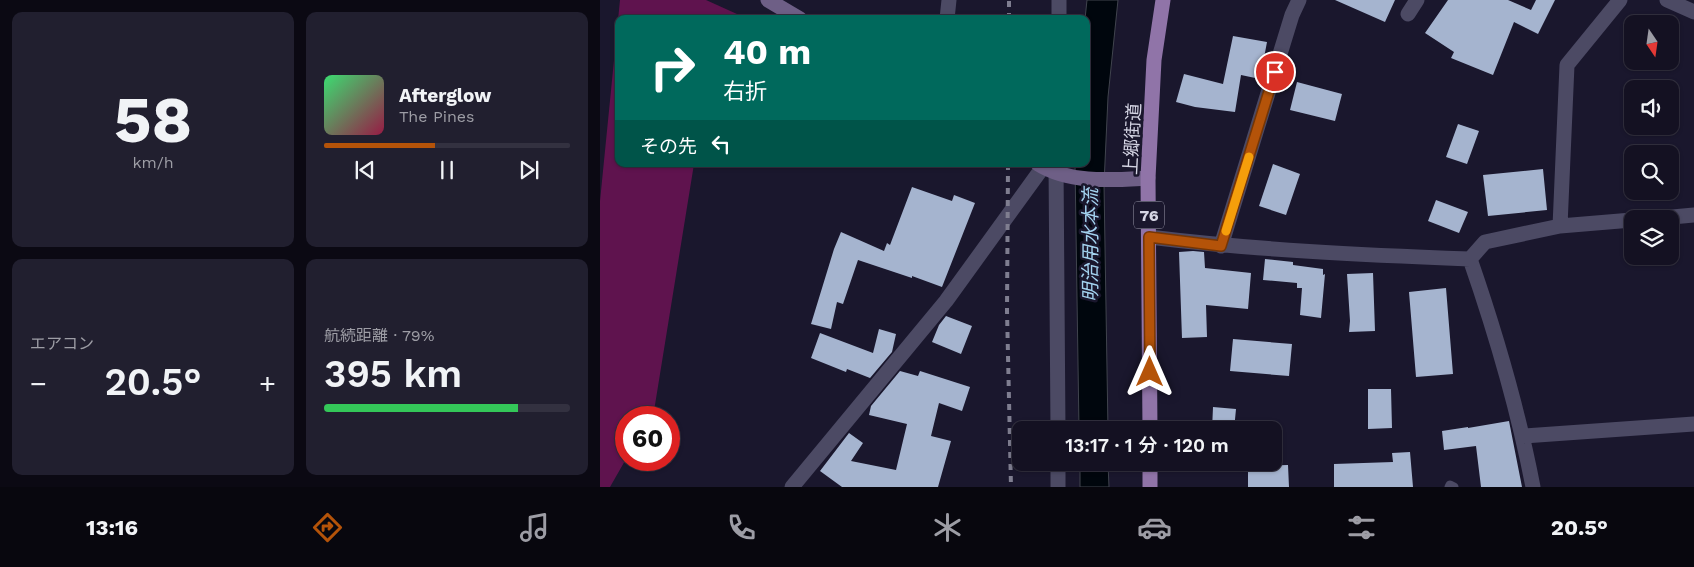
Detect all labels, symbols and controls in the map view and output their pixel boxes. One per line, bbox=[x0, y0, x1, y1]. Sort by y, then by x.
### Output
north arrow bbox=[1624, 15, 1679, 70]
map controls bbox=[1624, 15, 1679, 265]
text: 40 m bbox=[723, 31, 811, 73]
icon: right bbox=[640, 35, 705, 100]
pin bbox=[1254, 51, 1296, 93]
icon: arrive bbox=[1261, 58, 1289, 86]
text: 右折 bbox=[723, 79, 767, 104]
button: sound bbox=[1624, 80, 1679, 135]
text: 58 bbox=[114, 82, 192, 158]
text: Afterglow bbox=[399, 84, 491, 107]
street label: 上郷街道 bbox=[1120, 102, 1144, 176]
text: The Pines bbox=[399, 107, 475, 126]
icon: left bbox=[707, 130, 735, 158]
text: その先 bbox=[640, 135, 697, 158]
button: search bbox=[1624, 145, 1679, 200]
text: km/h bbox=[132, 153, 174, 172]
icon: previous bbox=[351, 156, 379, 184]
icon: pause bbox=[433, 156, 461, 184]
icon: next bbox=[515, 156, 543, 184]
water label: 明治用水本流 bbox=[1079, 185, 1102, 302]
road number: 76 bbox=[1134, 202, 1164, 228]
button: layers bbox=[1624, 210, 1679, 265]
text: 航続距離 · 79% bbox=[324, 326, 434, 345]
text: エアコン bbox=[30, 334, 94, 353]
position arrow bbox=[1123, 345, 1175, 397]
text: 395 km bbox=[324, 352, 462, 396]
text: 20.5° bbox=[104, 360, 202, 404]
text: − bbox=[30, 367, 47, 400]
text: + bbox=[259, 367, 276, 400]
speed limit sign: 60 bbox=[615, 406, 680, 471]
text: 13:17 · 1 分 · 120 m bbox=[1065, 434, 1229, 457]
icon: directions bbox=[310, 510, 345, 545]
icon: music bbox=[517, 510, 552, 545]
icon: phone bbox=[724, 510, 759, 545]
icon: climate bbox=[930, 510, 965, 545]
icon: car bbox=[1137, 510, 1172, 545]
icon: filters bbox=[1344, 510, 1379, 545]
text: 13:16 bbox=[86, 515, 138, 540]
text: 20.5° bbox=[1551, 515, 1608, 540]

